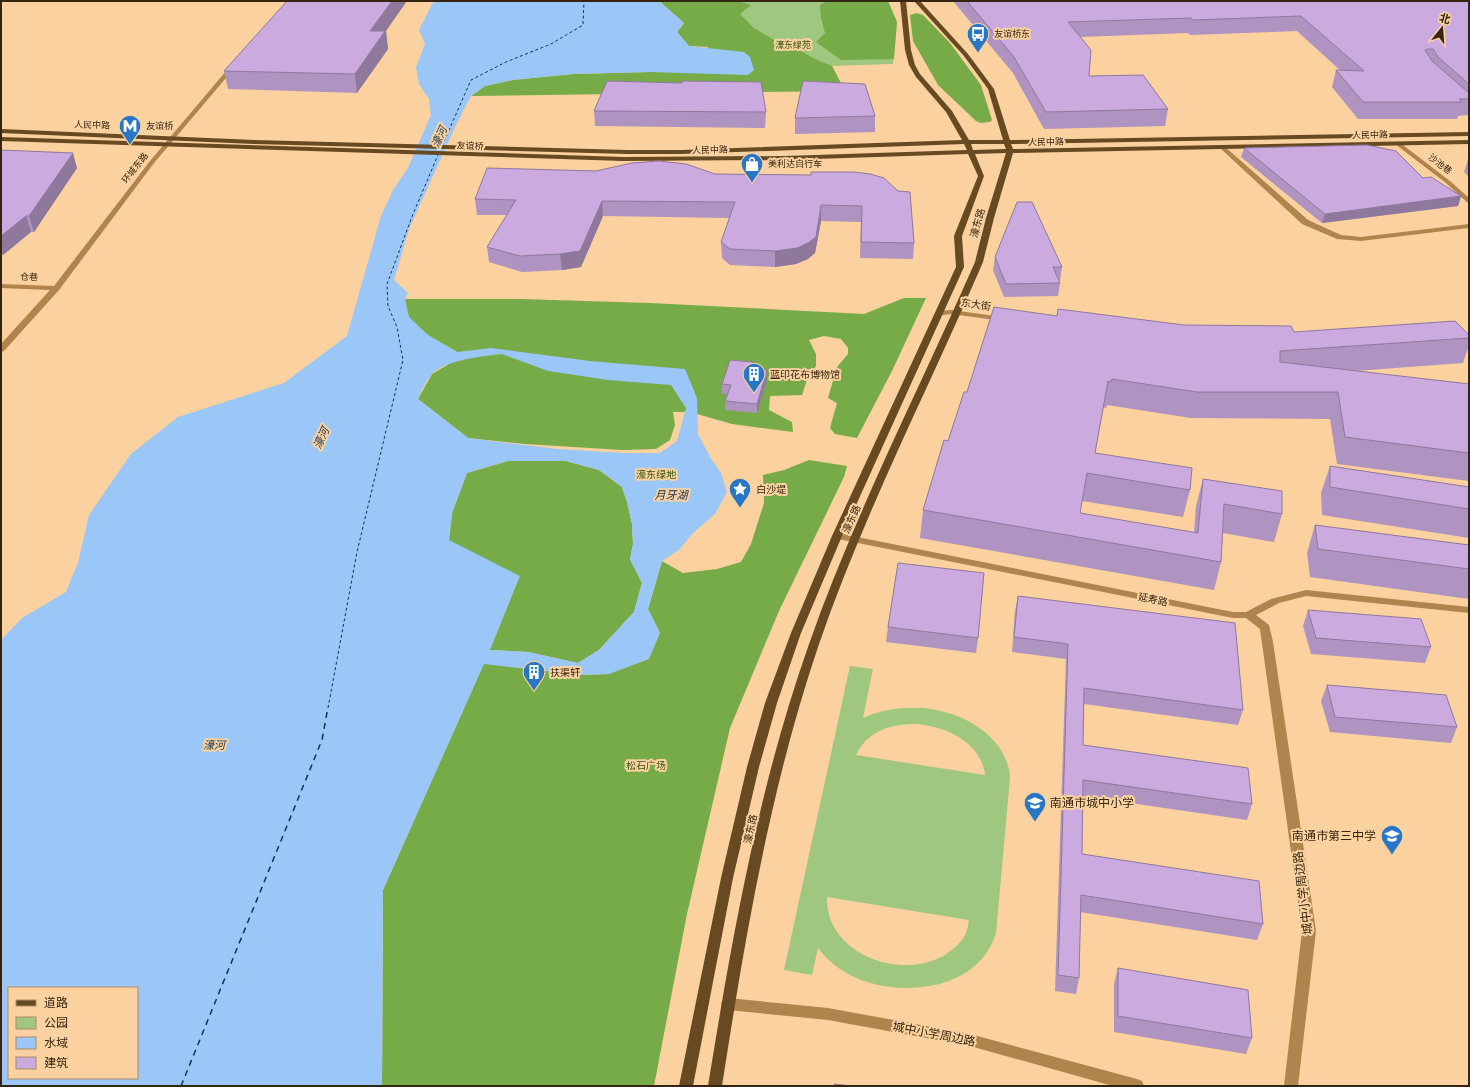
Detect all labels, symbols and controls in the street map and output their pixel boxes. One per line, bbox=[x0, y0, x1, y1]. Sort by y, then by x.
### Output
north arrow bbox=[1422, 8, 1462, 48]
text: 北 bbox=[1438, 10, 1452, 27]
bus stop icon: 友谊桥东 bbox=[965, 21, 991, 54]
place label: 友谊桥东 bbox=[994, 28, 1030, 40]
park label: 濠东绿苑 bbox=[775, 39, 811, 51]
metro station icon: 友谊桥 bbox=[117, 113, 143, 146]
street label: 人民中路 bbox=[74, 118, 110, 132]
place label: 友谊桥 bbox=[146, 120, 174, 132]
water label: 濠河 bbox=[428, 122, 451, 150]
street label: 人民中路 bbox=[1352, 129, 1388, 141]
street label: 人民中路 bbox=[1028, 136, 1064, 148]
street label: 友谊桥 bbox=[456, 140, 485, 153]
street label: 人民中路 bbox=[692, 144, 728, 156]
street label: 环城东路 bbox=[119, 150, 151, 186]
shop icon: 美利达自行车 bbox=[739, 151, 765, 184]
street label: 沙池巷 bbox=[1426, 151, 1454, 177]
place label: 美利达自行车 bbox=[768, 158, 822, 170]
street label: 濠东路 bbox=[967, 207, 988, 239]
street label: 仓巷 bbox=[20, 271, 38, 283]
street label: 东大街 bbox=[960, 296, 992, 313]
building icon: 蓝印花布博物馆 bbox=[741, 361, 767, 394]
place label: 蓝印花布博物馆 bbox=[770, 368, 840, 381]
water label: 濠河 bbox=[310, 423, 333, 451]
park label: 濠东绿地 bbox=[636, 468, 677, 481]
place icon: 白沙堤 bbox=[727, 476, 753, 509]
place label: 白沙堤 bbox=[756, 483, 786, 496]
water label: 月牙湖 bbox=[655, 488, 689, 502]
street label: 濠东路 bbox=[839, 503, 863, 536]
street label: 延寿路 bbox=[1137, 590, 1169, 609]
building icon: 扶渠轩 bbox=[521, 659, 547, 692]
place label: 扶渠轩 bbox=[550, 666, 580, 679]
water label: 濠河 bbox=[203, 738, 227, 752]
park label: 松石广场 bbox=[626, 759, 666, 772]
school or university icon: 南通市城中小学 bbox=[1022, 790, 1048, 823]
place label: 南通市城中小学 bbox=[1050, 795, 1134, 811]
street label: 濠东路 bbox=[741, 813, 760, 845]
school or university icon: 南通市第三中学 bbox=[1379, 823, 1405, 856]
place label: 南通市第三中学 bbox=[1292, 828, 1376, 844]
street label: 城中小学周边路 bbox=[1290, 850, 1316, 936]
legend bbox=[8, 987, 138, 1079]
text: 道路 bbox=[44, 995, 68, 1011]
text: 公园 bbox=[44, 1015, 68, 1031]
street label: 城中小学周边路 bbox=[891, 1018, 977, 1050]
text: 水域 bbox=[44, 1035, 68, 1051]
text: 建筑 bbox=[44, 1055, 68, 1071]

